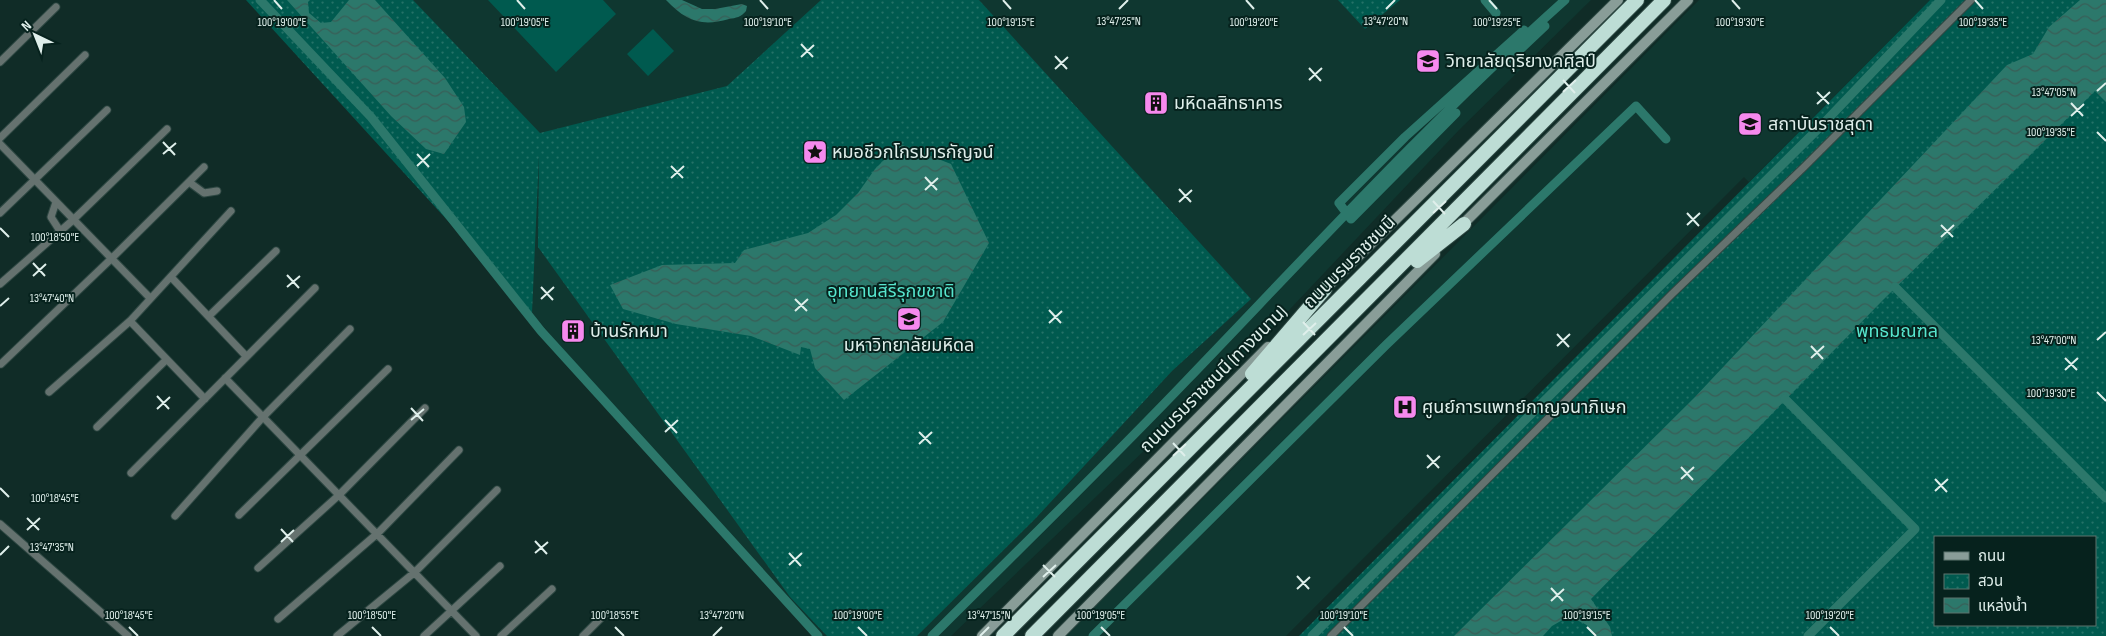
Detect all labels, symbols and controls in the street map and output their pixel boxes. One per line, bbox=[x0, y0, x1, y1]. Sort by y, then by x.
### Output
north arrow bbox=[10, 10, 60, 60]
text: 13°47'25"N bbox=[1097, 14, 1141, 29]
text: 13°47'20"N bbox=[1364, 14, 1408, 29]
text: 100°19'00"E bbox=[257, 15, 307, 30]
text: 100°19'05"E bbox=[501, 15, 549, 30]
text: 100°19'10"E bbox=[744, 15, 792, 30]
text: 100°19'15"E bbox=[987, 15, 1035, 30]
text: 100°19'20"E bbox=[1230, 15, 1278, 30]
text: 100°19'25"E bbox=[1473, 15, 1521, 30]
text: 100°19'30"E bbox=[1716, 15, 1764, 30]
text: 100°19'35"E bbox=[1959, 15, 2007, 30]
text: N bbox=[18, 17, 35, 35]
school or university icon: วิทยาลัยดุริยางคศิลป์ bbox=[1415, 48, 1441, 74]
place label: วิทยาลัยดุริยางคศิลป์ bbox=[1445, 51, 1596, 72]
text: 13°47'05"N bbox=[2032, 85, 2076, 100]
building icon: มหิดลสิทธาคาร bbox=[1143, 90, 1169, 116]
place label: มหิดลสิทธาคาร bbox=[1174, 93, 1283, 114]
school or university icon: สถาบันราชสุดา bbox=[1737, 111, 1763, 137]
place label: สถาบันราชสุดา bbox=[1768, 114, 1873, 135]
text: 100°19'35"E bbox=[2027, 125, 2075, 140]
place icon: หมอชีวกโกรมารกัญจน์ bbox=[802, 139, 828, 165]
place label: หมอชีวกโกรมารกัญจน์ bbox=[832, 142, 994, 163]
street label: ถนนบรมราชชนนี bbox=[1299, 212, 1400, 313]
text: 100°18'50"E bbox=[31, 230, 79, 245]
park label: อุทยานสิรีรุกขชาติ bbox=[827, 281, 955, 302]
text: 13°47'40"N bbox=[30, 291, 74, 306]
street label: ถนนบรมราชชนนี (ทางขนาน) bbox=[1135, 301, 1291, 457]
school or university icon: มหาวิทยาลัยมหิดล bbox=[896, 306, 922, 332]
building icon: บ้านรักหมา bbox=[560, 318, 586, 344]
place label: บ้านรักหมา bbox=[590, 321, 668, 342]
park label: พุทธมณฑล bbox=[1856, 321, 1938, 342]
text: 13°47'00"N bbox=[2032, 333, 2076, 348]
place label: มหาวิทยาลัยมหิดล bbox=[844, 335, 974, 356]
text: 100°19'30"E bbox=[2027, 386, 2075, 401]
hospital icon: ศูนย์การแพทย์กาญจนาภิเษก bbox=[1392, 394, 1418, 420]
place label: ศูนย์การแพทย์กาญจนาภิเษก bbox=[1422, 397, 1627, 419]
text: 100°18'45"E bbox=[31, 491, 79, 506]
legend bbox=[1934, 536, 2096, 626]
text: 13°47'35"N bbox=[30, 540, 74, 555]
text: ถนน bbox=[1978, 547, 2005, 566]
text: สวน bbox=[1978, 572, 2003, 591]
text: แหล่งน้ำ bbox=[1978, 595, 2027, 616]
text: 100°18'45"E bbox=[105, 608, 153, 623]
text: 100°18'50"E bbox=[348, 608, 396, 623]
text: 100°18'55"E bbox=[591, 608, 639, 623]
text: 13°47'20"N bbox=[700, 608, 744, 623]
text: 100°19'00"E bbox=[833, 608, 883, 623]
text: 13°47'15"N bbox=[967, 608, 1011, 623]
text: 100°19'05"E bbox=[1077, 608, 1125, 623]
text: 100°19'10"E bbox=[1320, 608, 1368, 623]
text: 100°19'15"E bbox=[1563, 608, 1611, 623]
text: 100°19'20"E bbox=[1806, 608, 1854, 623]

